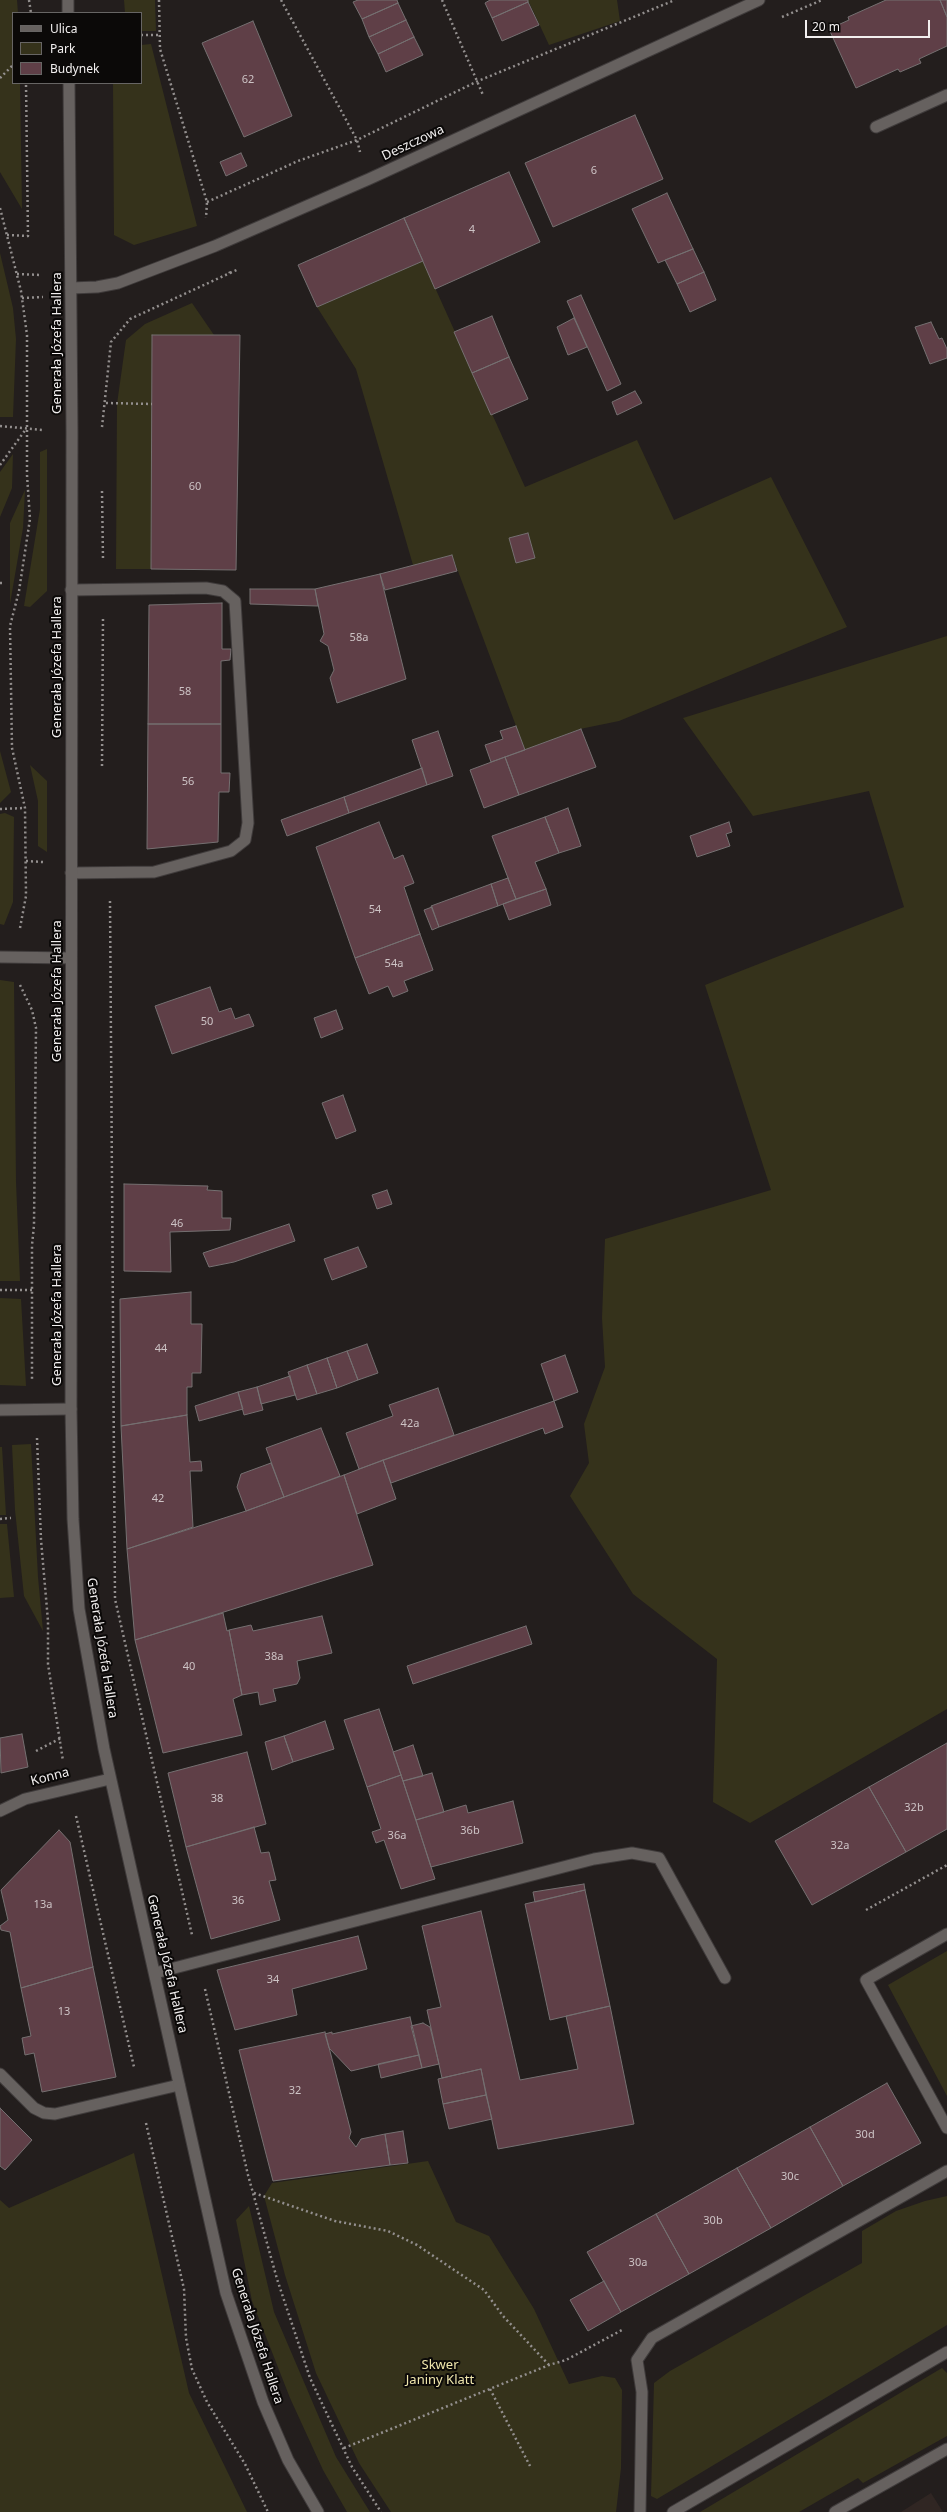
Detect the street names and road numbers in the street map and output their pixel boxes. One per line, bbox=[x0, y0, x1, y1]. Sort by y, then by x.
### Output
street label: Deszczowa bbox=[380, 122, 446, 164]
street label: Generała Józefa Hallera bbox=[49, 272, 65, 414]
street label: Generała Józefa Hallera bbox=[49, 596, 65, 738]
street label: Generała Józefa Hallera bbox=[49, 920, 65, 1062]
street label: Generała Józefa Hallera bbox=[49, 1244, 65, 1386]
street label: Generała Józefa Hallera bbox=[83, 1577, 121, 1719]
street label: Konna bbox=[29, 1765, 71, 1789]
street label: Generała Józefa Hallera bbox=[143, 1893, 191, 2035]
street label: Generała Józefa Hallera bbox=[228, 2266, 286, 2406]

